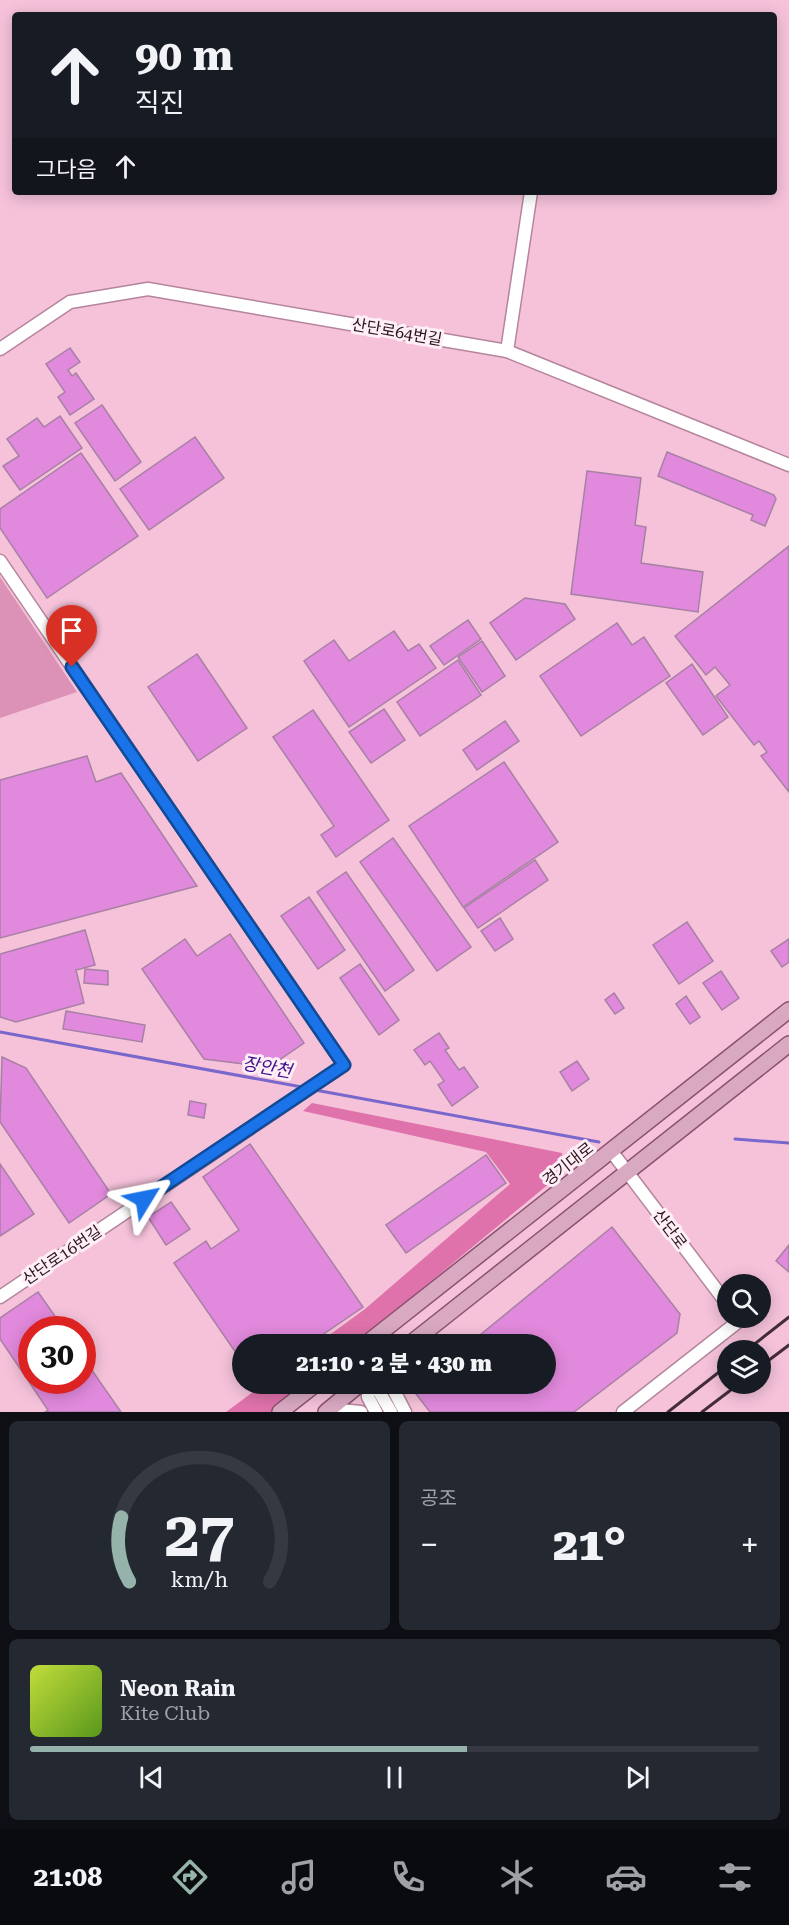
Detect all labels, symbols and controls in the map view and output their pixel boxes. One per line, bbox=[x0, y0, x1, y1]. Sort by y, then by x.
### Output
text: 90 m bbox=[135, 31, 233, 80]
icon: ahead bbox=[36, 36, 114, 114]
text: 직진 bbox=[135, 87, 185, 119]
icon: ahead bbox=[109, 150, 142, 183]
text: 그다음 bbox=[36, 157, 97, 182]
street label: 산단로64번길 bbox=[350, 315, 444, 349]
pin bbox=[46, 605, 97, 667]
icon: arrive bbox=[55, 614, 88, 647]
water label: 장안천 bbox=[241, 1052, 296, 1082]
street label: 경기대로 bbox=[539, 1138, 597, 1190]
position arrow bbox=[112, 1167, 176, 1231]
street label: 산단로 bbox=[649, 1206, 691, 1253]
street label: 산단로16번길 bbox=[19, 1222, 105, 1288]
map controls bbox=[717, 1274, 771, 1394]
button: search bbox=[717, 1274, 771, 1328]
speed limit sign: 30 bbox=[18, 1316, 96, 1394]
button: layers bbox=[717, 1340, 771, 1394]
text: 21:10 · 2 분 · 430 m bbox=[296, 1351, 492, 1376]
text: 공조 bbox=[420, 1486, 457, 1510]
text: 27 bbox=[165, 1498, 234, 1571]
text: 21° bbox=[553, 1518, 626, 1571]
text: − bbox=[420, 1525, 438, 1564]
text: + bbox=[741, 1525, 759, 1564]
text: km/h bbox=[171, 1568, 228, 1593]
text: Neon Rain bbox=[120, 1676, 235, 1701]
text: Kite Club bbox=[120, 1701, 210, 1725]
icon: previous bbox=[135, 1761, 168, 1794]
icon: pause bbox=[378, 1761, 411, 1794]
icon: next bbox=[621, 1761, 654, 1794]
icon: directions bbox=[169, 1856, 211, 1898]
icon: music bbox=[278, 1856, 320, 1898]
icon: phone bbox=[387, 1856, 429, 1898]
icon: climate bbox=[496, 1856, 538, 1898]
icon: car bbox=[605, 1856, 647, 1898]
icon: filters bbox=[714, 1856, 756, 1898]
text: 21:08 bbox=[33, 1861, 102, 1893]

